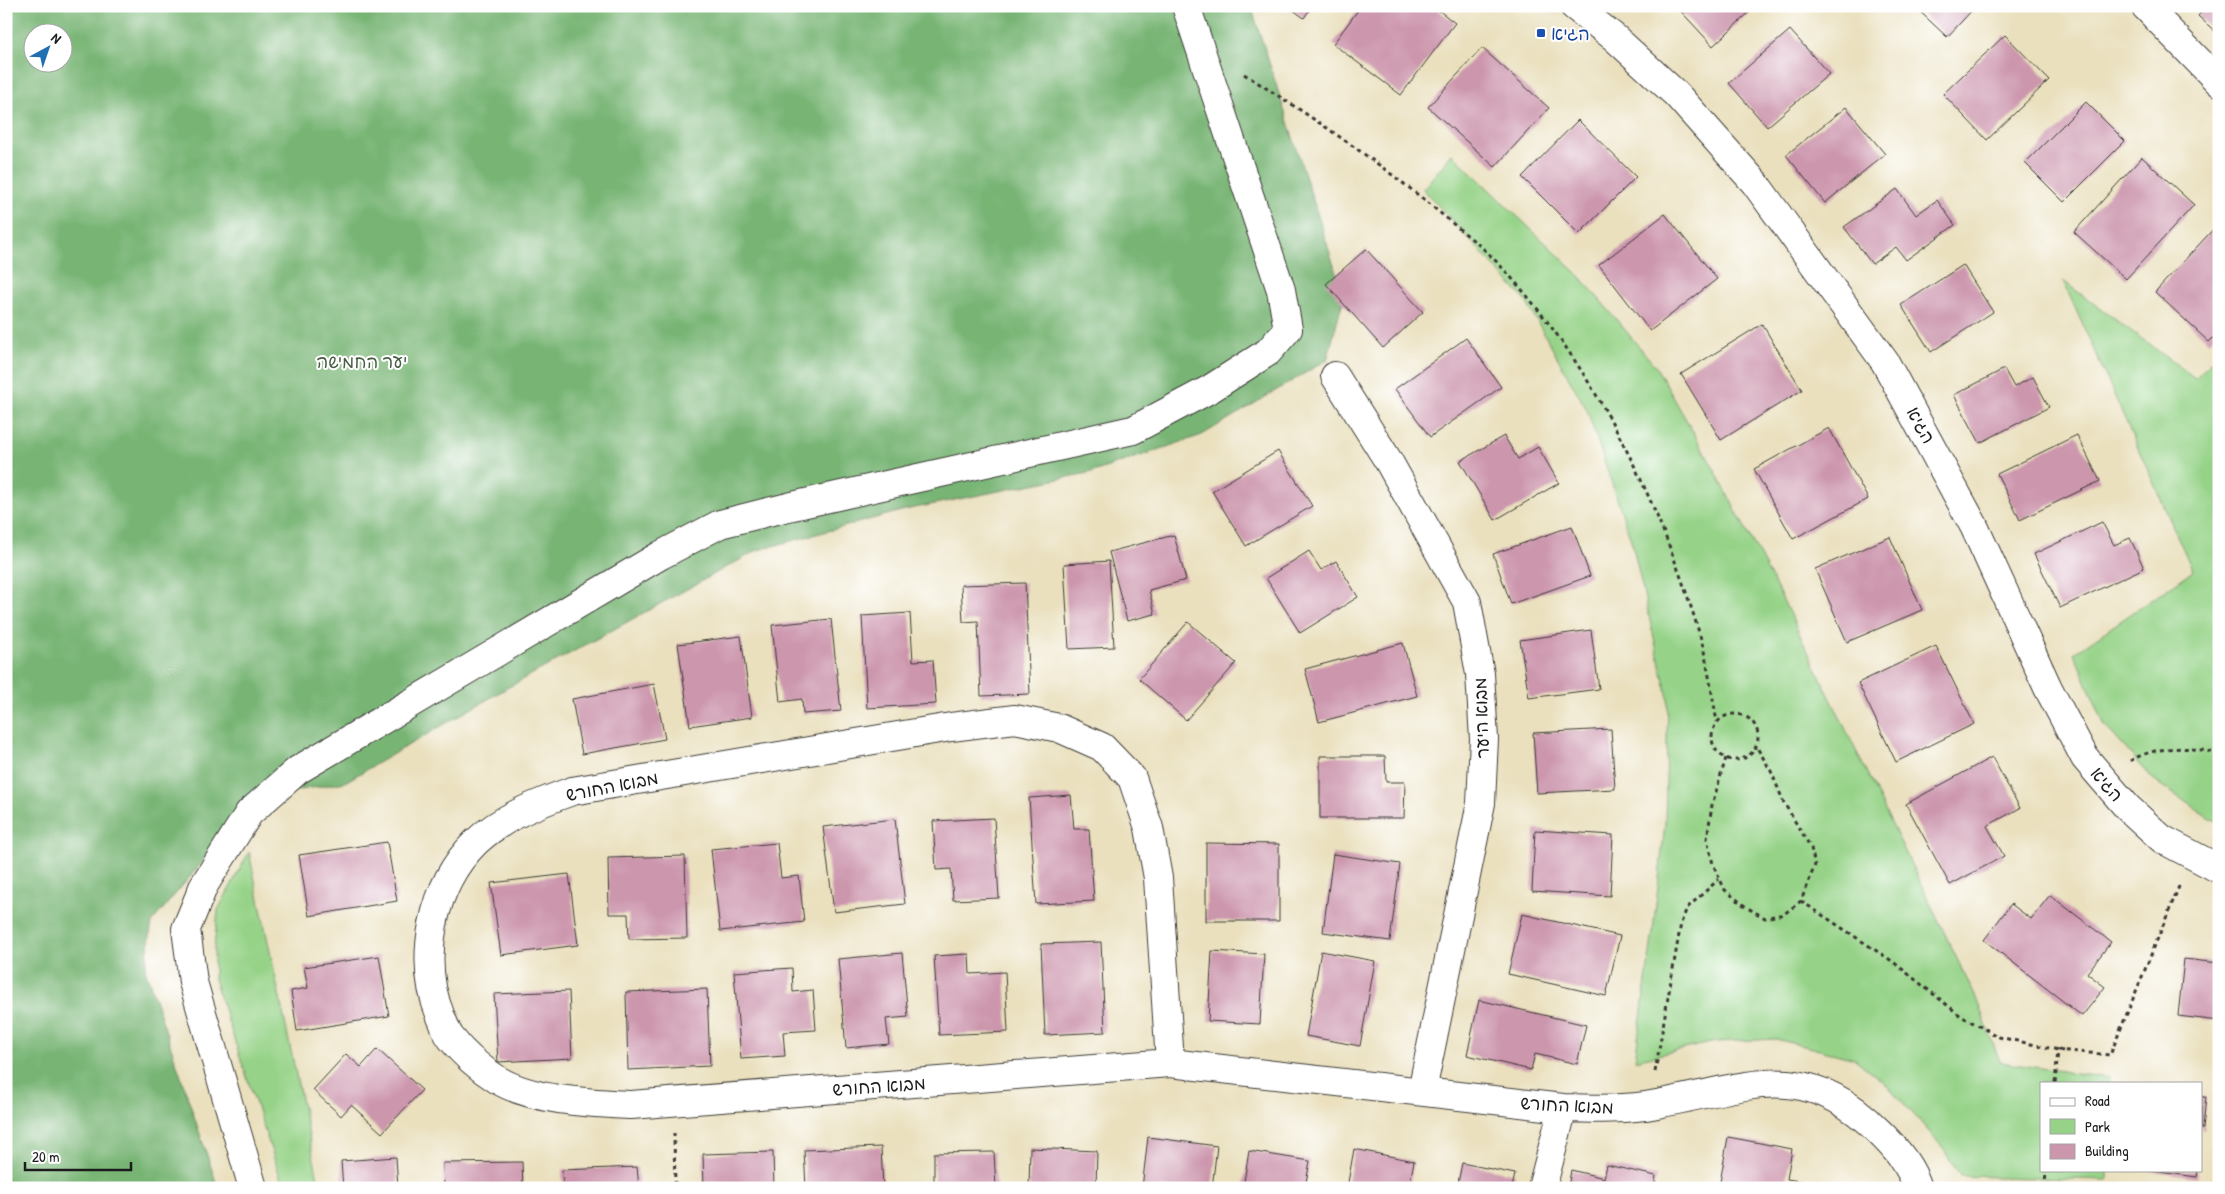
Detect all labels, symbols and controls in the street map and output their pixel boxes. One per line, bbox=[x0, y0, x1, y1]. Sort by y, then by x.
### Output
place label: הגיא bbox=[1551, 21, 1590, 46]
north arrow bbox=[22, 22, 72, 72]
marker: הגיא bbox=[1535, 27, 1547, 39]
text: N bbox=[48, 28, 66, 48]
park label: יער החמישה bbox=[317, 349, 407, 374]
street label: הגיא bbox=[1901, 402, 1941, 448]
street label: מבוא היער bbox=[1467, 677, 1495, 759]
street label: הגיא bbox=[2085, 761, 2129, 807]
street label: מבוא החורש bbox=[564, 765, 660, 807]
street label: מבוא החורש bbox=[831, 1070, 927, 1102]
legend bbox=[2040, 1082, 2202, 1172]
street label: מבוא החורש bbox=[1520, 1090, 1614, 1120]
text: Road bbox=[2085, 1090, 2110, 1111]
text: Park bbox=[2085, 1116, 2110, 1137]
scale bar bbox=[25, 1139, 131, 1171]
text: Building bbox=[2085, 1140, 2129, 1161]
text: 20 m bbox=[32, 1146, 59, 1167]

